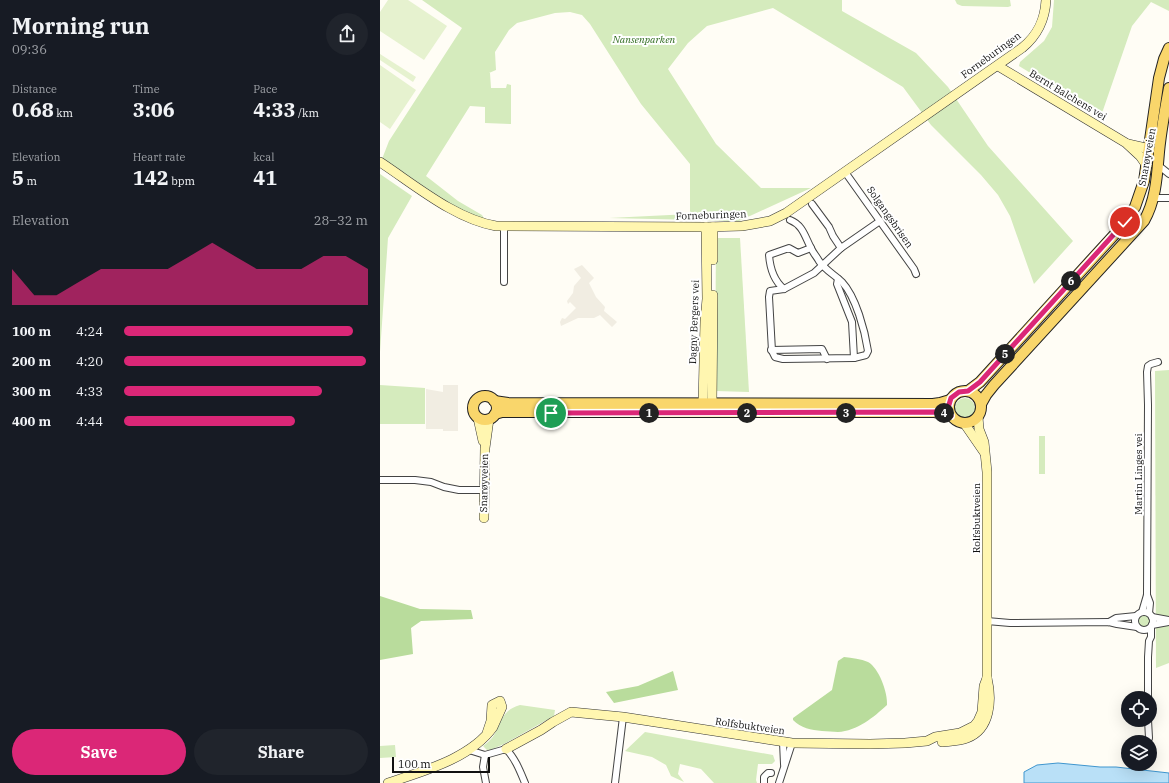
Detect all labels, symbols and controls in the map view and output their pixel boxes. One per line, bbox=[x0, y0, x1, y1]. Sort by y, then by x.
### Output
text: Morning run bbox=[12, 11, 150, 40]
button: share bbox=[326, 13, 368, 55]
street label: Forneburingen bbox=[958, 29, 1024, 81]
park label: Nansenparken bbox=[612, 33, 676, 46]
text: 09:36 bbox=[12, 41, 47, 58]
street label: Bernt Balchens vei bbox=[1027, 67, 1109, 123]
text: Distance bbox=[12, 82, 57, 96]
text: Time bbox=[133, 82, 160, 96]
text: Pace bbox=[253, 82, 278, 96]
text: 0.68 bbox=[12, 96, 54, 123]
text: 3:06 bbox=[133, 96, 175, 123]
text: 4:33 bbox=[253, 96, 295, 123]
text: km bbox=[54, 106, 73, 120]
text: /km bbox=[295, 106, 319, 120]
street label: Snarøyveien bbox=[1135, 126, 1159, 187]
text: Elevation bbox=[12, 150, 60, 164]
text: Heart rate bbox=[133, 150, 185, 164]
text: kcal bbox=[253, 150, 275, 164]
text: 5 bbox=[12, 164, 24, 191]
text: 142 bbox=[133, 164, 169, 191]
text: 41 bbox=[253, 164, 277, 191]
text: m bbox=[24, 174, 37, 188]
text: bpm bbox=[169, 174, 195, 188]
street label: Solgangsbrisen bbox=[864, 184, 916, 251]
pin bbox=[1108, 205, 1142, 239]
street label: Forneburingen bbox=[675, 207, 747, 223]
icon: check bbox=[1114, 211, 1136, 233]
text: Elevation bbox=[12, 212, 69, 229]
text: 28–32 m bbox=[314, 212, 368, 229]
pin: 6 bbox=[1061, 271, 1081, 291]
text: 6 bbox=[1068, 274, 1074, 288]
street label: Dagny Bergers vei bbox=[686, 280, 702, 364]
text: 100 m bbox=[12, 323, 51, 340]
text: 4:24 bbox=[76, 323, 103, 340]
pin: 5 bbox=[995, 344, 1015, 364]
text: 5 bbox=[1002, 347, 1008, 361]
text: 200 m bbox=[12, 353, 51, 370]
text: 4:20 bbox=[76, 353, 103, 370]
text: 300 m bbox=[12, 383, 51, 400]
text: 4:33 bbox=[76, 383, 103, 400]
pin bbox=[534, 396, 568, 430]
icon: arrive bbox=[540, 402, 562, 424]
pin: 1 bbox=[639, 403, 659, 423]
pin: 2 bbox=[737, 403, 757, 423]
pin: 3 bbox=[836, 403, 856, 423]
pin: 4 bbox=[934, 403, 954, 423]
text: 1 bbox=[646, 406, 652, 420]
text: 2 bbox=[744, 406, 750, 420]
text: 3 bbox=[843, 406, 849, 420]
text: 4 bbox=[941, 406, 947, 420]
text: 400 m bbox=[12, 413, 51, 430]
text: 4:44 bbox=[76, 413, 103, 430]
street label: Martin Linges vei bbox=[1132, 433, 1145, 515]
street label: Snarøyveien bbox=[477, 453, 491, 513]
street label: Rolfsbuktveien bbox=[970, 482, 983, 553]
map controls bbox=[1121, 691, 1157, 771]
button: locate bbox=[1121, 691, 1157, 727]
street label: Rolfsbuktveien bbox=[714, 715, 786, 737]
button: Save bbox=[12, 729, 186, 775]
button: Share bbox=[194, 729, 368, 775]
button: layers bbox=[1121, 735, 1157, 771]
scale bar bbox=[392, 755, 490, 774]
text: 100 m bbox=[398, 757, 431, 771]

